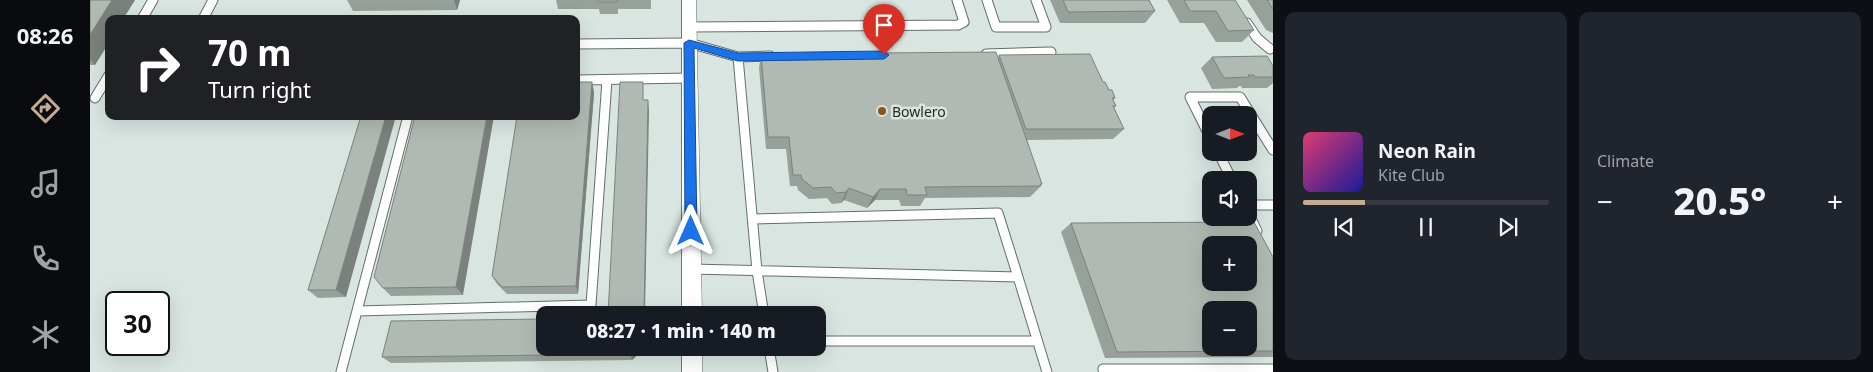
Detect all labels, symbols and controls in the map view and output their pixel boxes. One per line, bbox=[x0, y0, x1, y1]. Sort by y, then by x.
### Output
pin bbox=[863, 4, 905, 55]
icon: arrive bbox=[870, 11, 898, 39]
text: 08:26 bbox=[17, 20, 73, 50]
text: 70 m bbox=[208, 29, 291, 76]
icon: right bbox=[125, 35, 190, 100]
text: Turn right bbox=[208, 74, 311, 104]
icon: directions bbox=[28, 91, 63, 126]
place label: Bowlero bbox=[892, 102, 946, 121]
marker: Bowlero bbox=[876, 105, 888, 117]
north arrow bbox=[1202, 106, 1258, 161]
map controls bbox=[1202, 106, 1257, 356]
text: Neon Rain bbox=[1378, 138, 1476, 164]
text: Climate bbox=[1597, 150, 1654, 172]
text: Kite Club bbox=[1378, 164, 1445, 186]
icon: music bbox=[28, 166, 63, 201]
button: sound bbox=[1202, 171, 1257, 226]
text: 20.5° bbox=[1674, 174, 1766, 226]
text: − bbox=[1597, 182, 1613, 220]
text: + bbox=[1827, 182, 1843, 220]
position arrow bbox=[664, 204, 716, 256]
icon: previous bbox=[1330, 213, 1358, 241]
icon: pause bbox=[1412, 213, 1440, 241]
icon: next bbox=[1494, 213, 1522, 241]
button: + bbox=[1202, 236, 1257, 291]
icon: phone bbox=[28, 241, 63, 276]
speed limit sign: 30 bbox=[105, 291, 170, 356]
button: − bbox=[1202, 301, 1257, 356]
icon: climate bbox=[28, 317, 63, 352]
text: 08:27 · 1 min · 140 m bbox=[586, 318, 776, 344]

